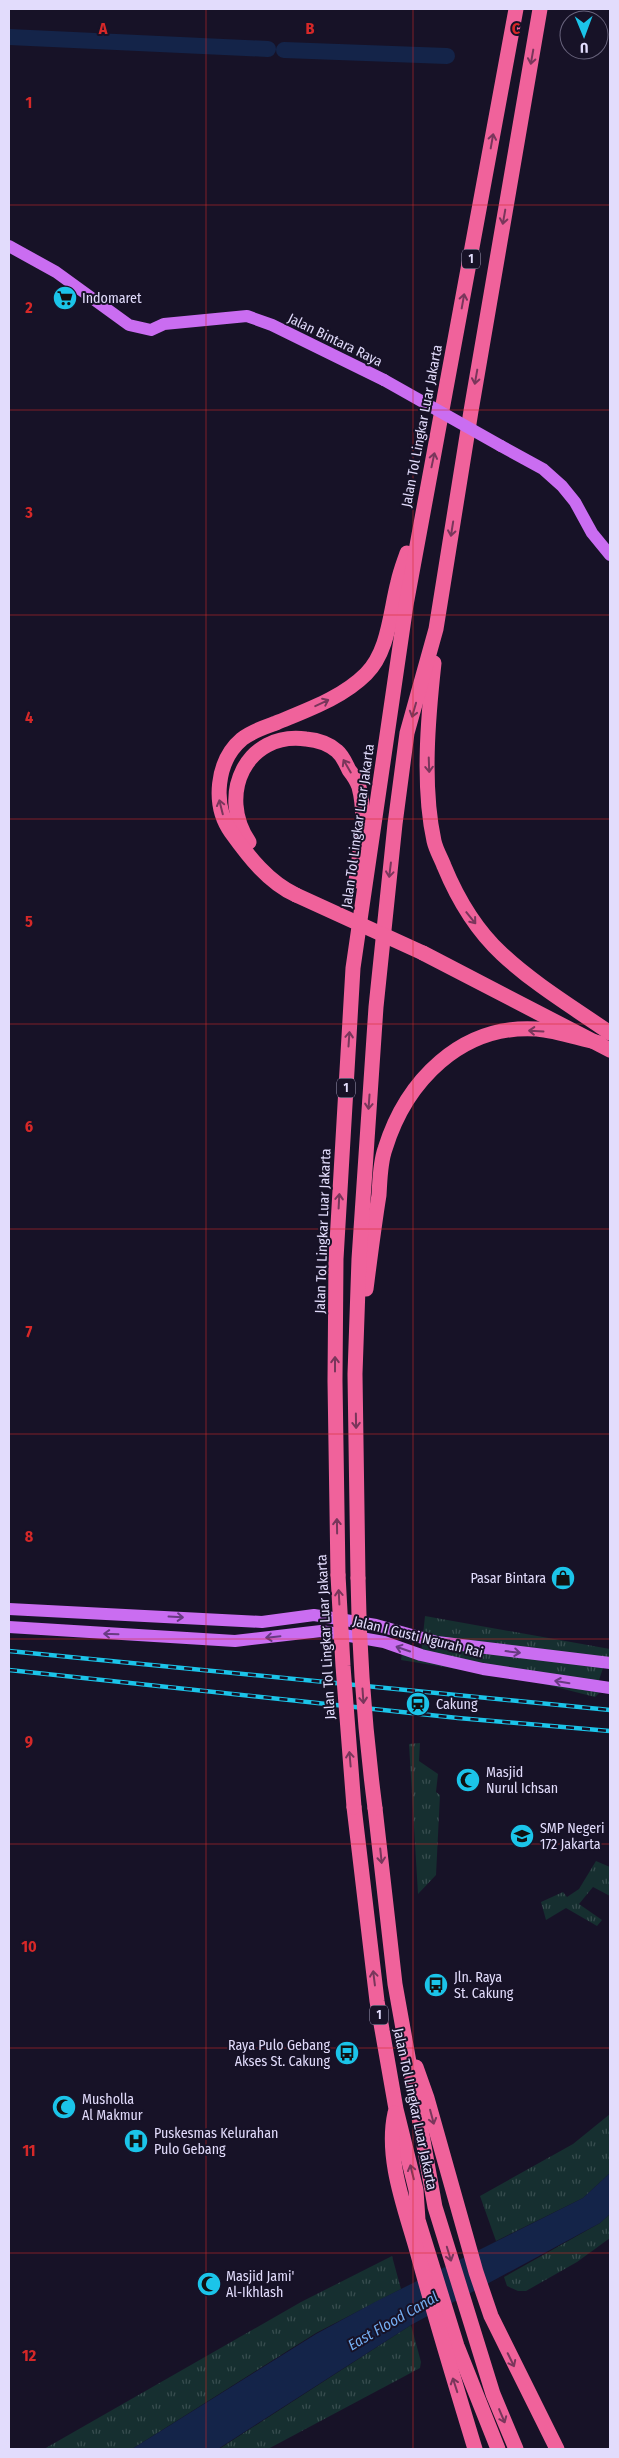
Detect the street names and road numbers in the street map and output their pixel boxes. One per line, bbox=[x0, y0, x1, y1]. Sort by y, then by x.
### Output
road number: 1 bbox=[462, 250, 480, 268]
street label: Jalan Bintara Raya bbox=[285, 310, 385, 370]
street label: Jalan Tol Lingkar Luar Jakarta bbox=[398, 343, 446, 509]
street label: Jalan Tol Lingkar Luar Jakarta bbox=[338, 743, 378, 909]
road number: 1 bbox=[337, 1078, 355, 1098]
street label: Jalan Tol Lingkar Luar Jakarta bbox=[312, 1148, 334, 1314]
street label: Jalan Tol Lingkar Luar Jakarta bbox=[313, 1554, 339, 1720]
street label: Jalan I Gusti Ngurah Rai bbox=[351, 1613, 485, 1661]
road number: 1 bbox=[370, 2006, 388, 2024]
street label: Jalan Tol Lingkar Luar Jakarta bbox=[390, 2026, 441, 2192]

